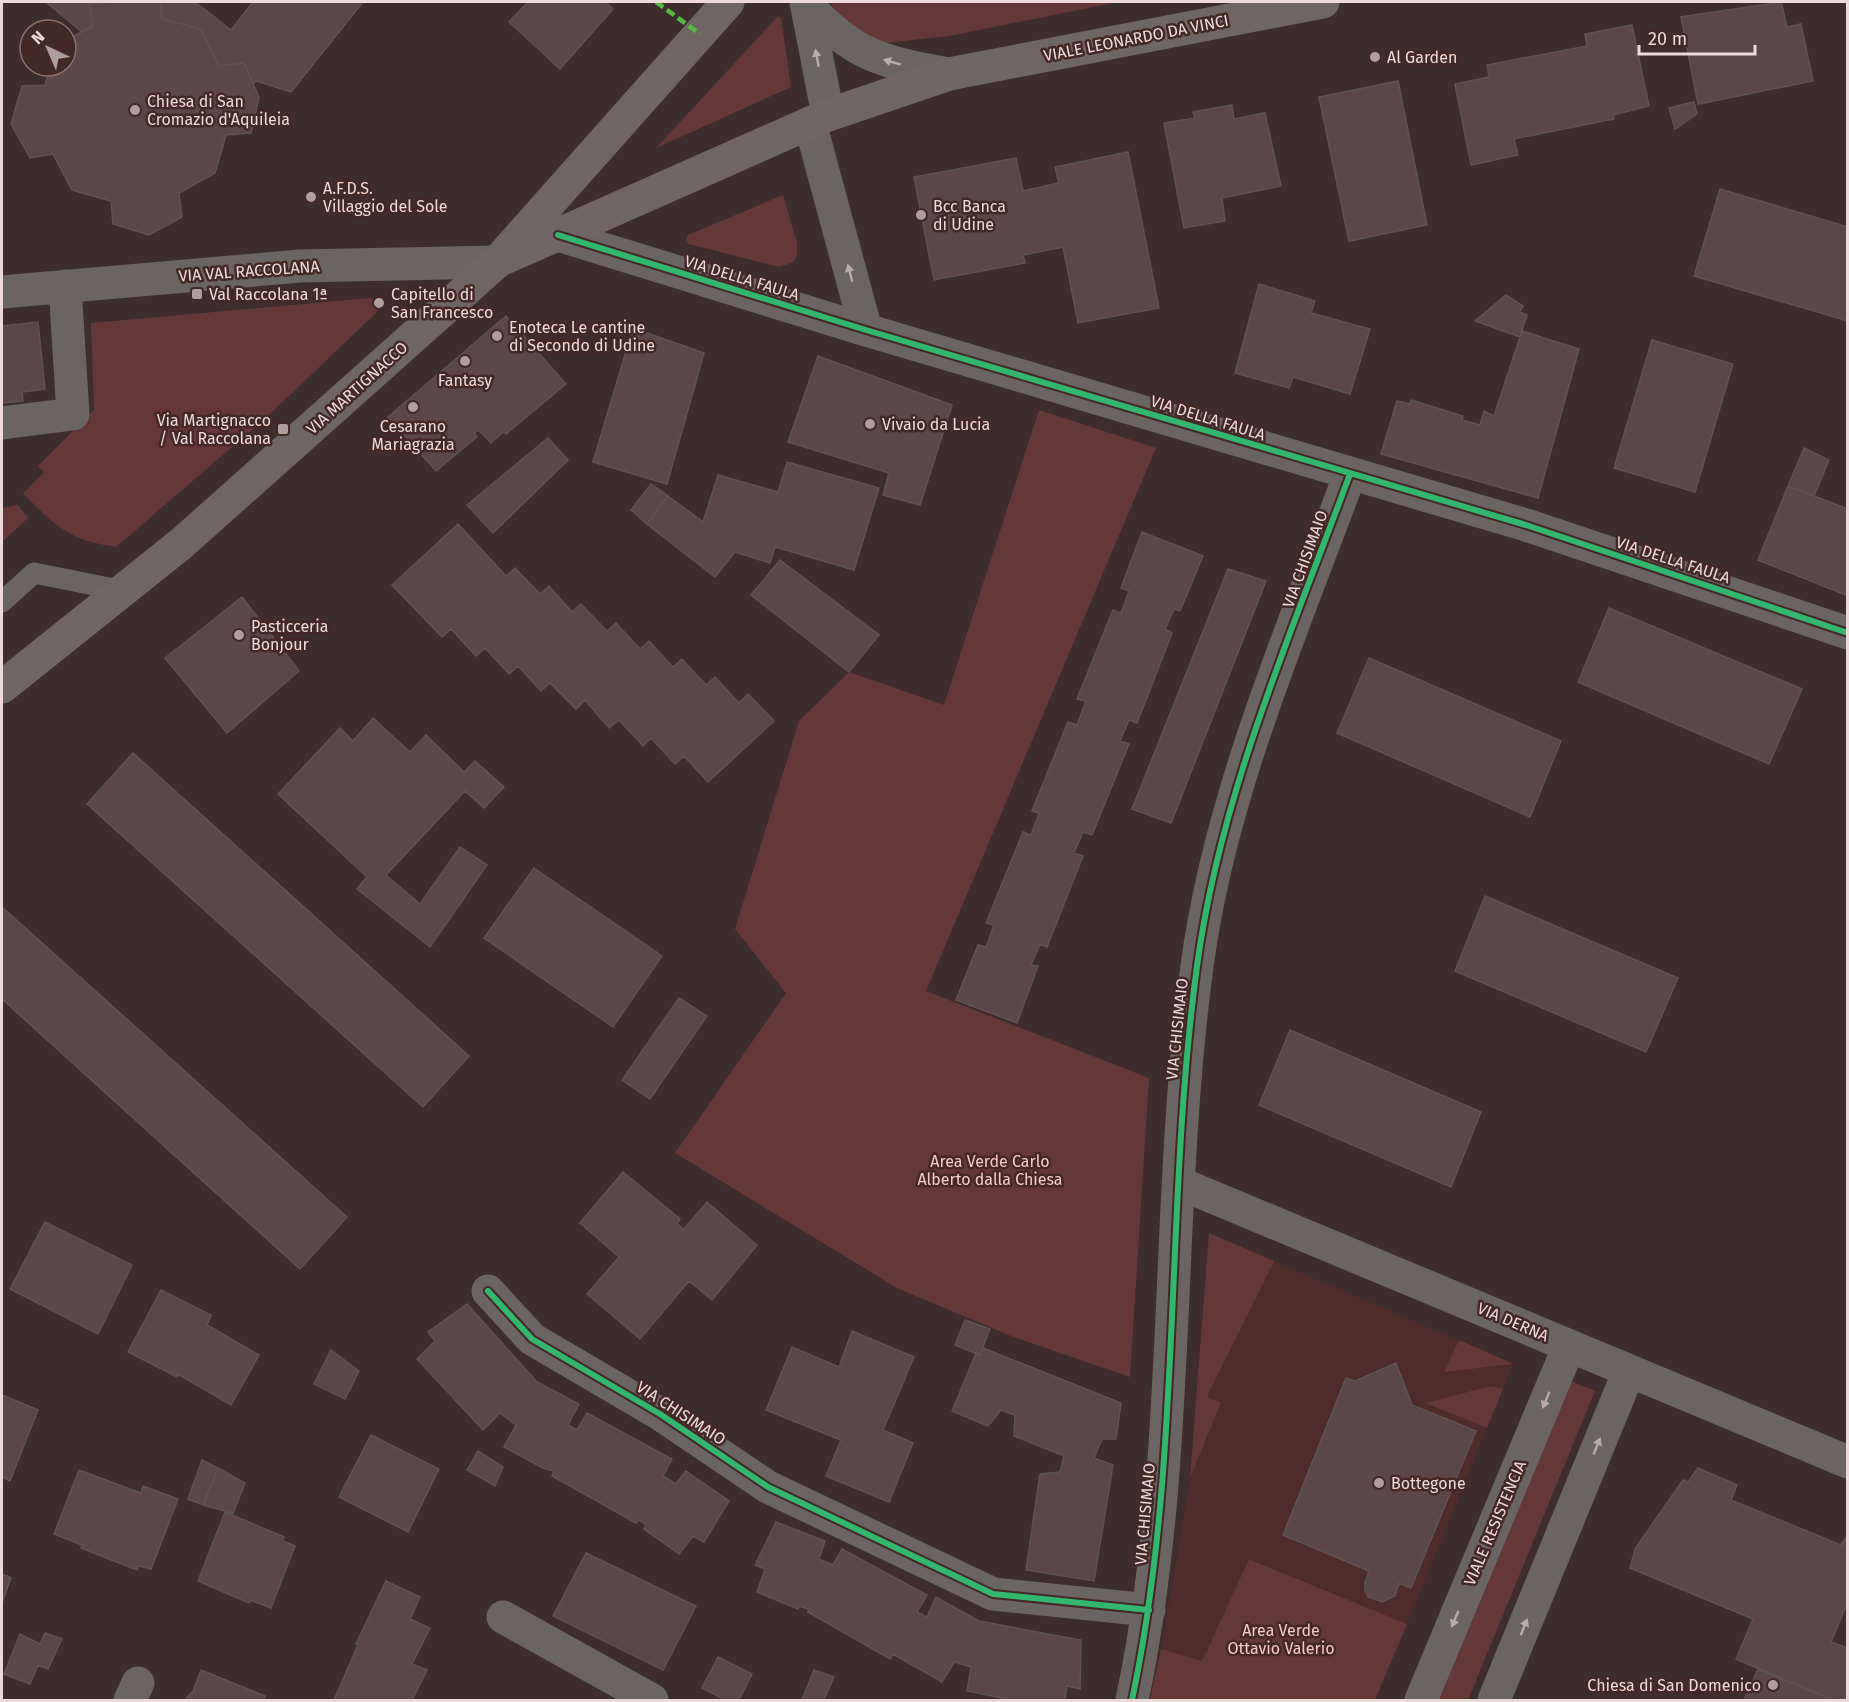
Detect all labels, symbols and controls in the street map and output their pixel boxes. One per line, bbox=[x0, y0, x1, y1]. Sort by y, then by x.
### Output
street label: VIALE LEONARDO DA VINCI bbox=[1042, 11, 1230, 65]
north arrow bbox=[18, 18, 78, 78]
scale bar bbox=[1639, 18, 1754, 56]
text: N bbox=[28, 27, 48, 48]
text: 20 m bbox=[1648, 28, 1687, 50]
place label: Al Garden bbox=[1387, 48, 1457, 67]
one-way arrow bbox=[812, 49, 821, 68]
marker: Al Garden bbox=[1368, 50, 1382, 64]
one-way arrow bbox=[883, 57, 901, 67]
place label: Chiesa di San Cromazio d'Aquileia bbox=[147, 92, 290, 129]
marker: Chiesa di San Cromazio d'Aquileia bbox=[128, 103, 142, 117]
place label: A.F.D.S. Villaggio del Sole bbox=[323, 179, 448, 216]
marker: A.F.D.S. Villaggio del Sole bbox=[304, 190, 318, 204]
place label: Bcc Banca di Udine bbox=[933, 197, 1006, 234]
marker: Bcc Banca di Udine bbox=[914, 208, 928, 222]
street label: VIA DELLA FAULA bbox=[682, 252, 802, 305]
street label: VIA VAL RACCOLANA bbox=[178, 257, 321, 285]
one-way arrow bbox=[845, 264, 855, 283]
place label: Val Raccolana 1ª bbox=[209, 285, 328, 304]
place label: Capitello di San Francesco bbox=[391, 285, 493, 322]
marker: Val Raccolana 1ª bbox=[190, 287, 204, 301]
marker: Capitello di San Francesco bbox=[372, 296, 386, 310]
place label: Enoteca Le cantine di Secondo di Udine bbox=[509, 318, 655, 355]
marker: Enoteca Le cantine di Secondo di Udine bbox=[490, 329, 504, 343]
street label: VIA MARTIGNACCO bbox=[303, 338, 411, 438]
marker: Fantasy bbox=[458, 354, 472, 368]
place label: Fantasy bbox=[438, 371, 492, 390]
street label: VIA DELLA FAULA bbox=[1148, 392, 1268, 445]
marker: Cesarano Mariagrazia bbox=[406, 400, 420, 414]
place label: Via Martignacco / Val Raccolana bbox=[157, 411, 271, 448]
place label: Vivaio da Lucia bbox=[882, 415, 990, 434]
place label: Cesarano Mariagrazia bbox=[371, 417, 455, 454]
marker: Vivaio da Lucia bbox=[863, 417, 877, 431]
marker: Via Martignacco / Val Raccolana bbox=[276, 422, 290, 436]
street label: VIA CHISIMAIO bbox=[1279, 508, 1331, 610]
street label: VIA DELLA FAULA bbox=[1613, 533, 1733, 588]
place label: Pasticceria Bonjour bbox=[251, 617, 329, 654]
marker: Pasticceria Bonjour bbox=[232, 628, 246, 642]
street label: VIA CHISIMAIO bbox=[1162, 977, 1192, 1081]
park label: Area Verde Carlo Alberto dalla Chiesa bbox=[917, 1152, 1063, 1189]
street label: VIA DERNA bbox=[1474, 1298, 1552, 1346]
street label: VIA CHISIMAIO bbox=[633, 1377, 729, 1449]
one-way arrow bbox=[1541, 1391, 1551, 1409]
one-way arrow bbox=[1592, 1437, 1602, 1455]
street label: VIALE RESISTENCIA bbox=[1460, 1457, 1530, 1588]
street label: VIA CHISIMAIO bbox=[1131, 1462, 1159, 1566]
place label: Bottegone bbox=[1391, 1474, 1466, 1493]
marker: Bottegone bbox=[1372, 1476, 1386, 1490]
one-way arrow bbox=[1450, 1610, 1460, 1628]
one-way arrow bbox=[1520, 1618, 1529, 1636]
park label: Area Verde Ottavio Valerio bbox=[1227, 1621, 1335, 1658]
place label: Chiesa di San Domenico bbox=[1587, 1676, 1761, 1695]
marker: Chiesa di San Domenico bbox=[1766, 1678, 1780, 1692]

